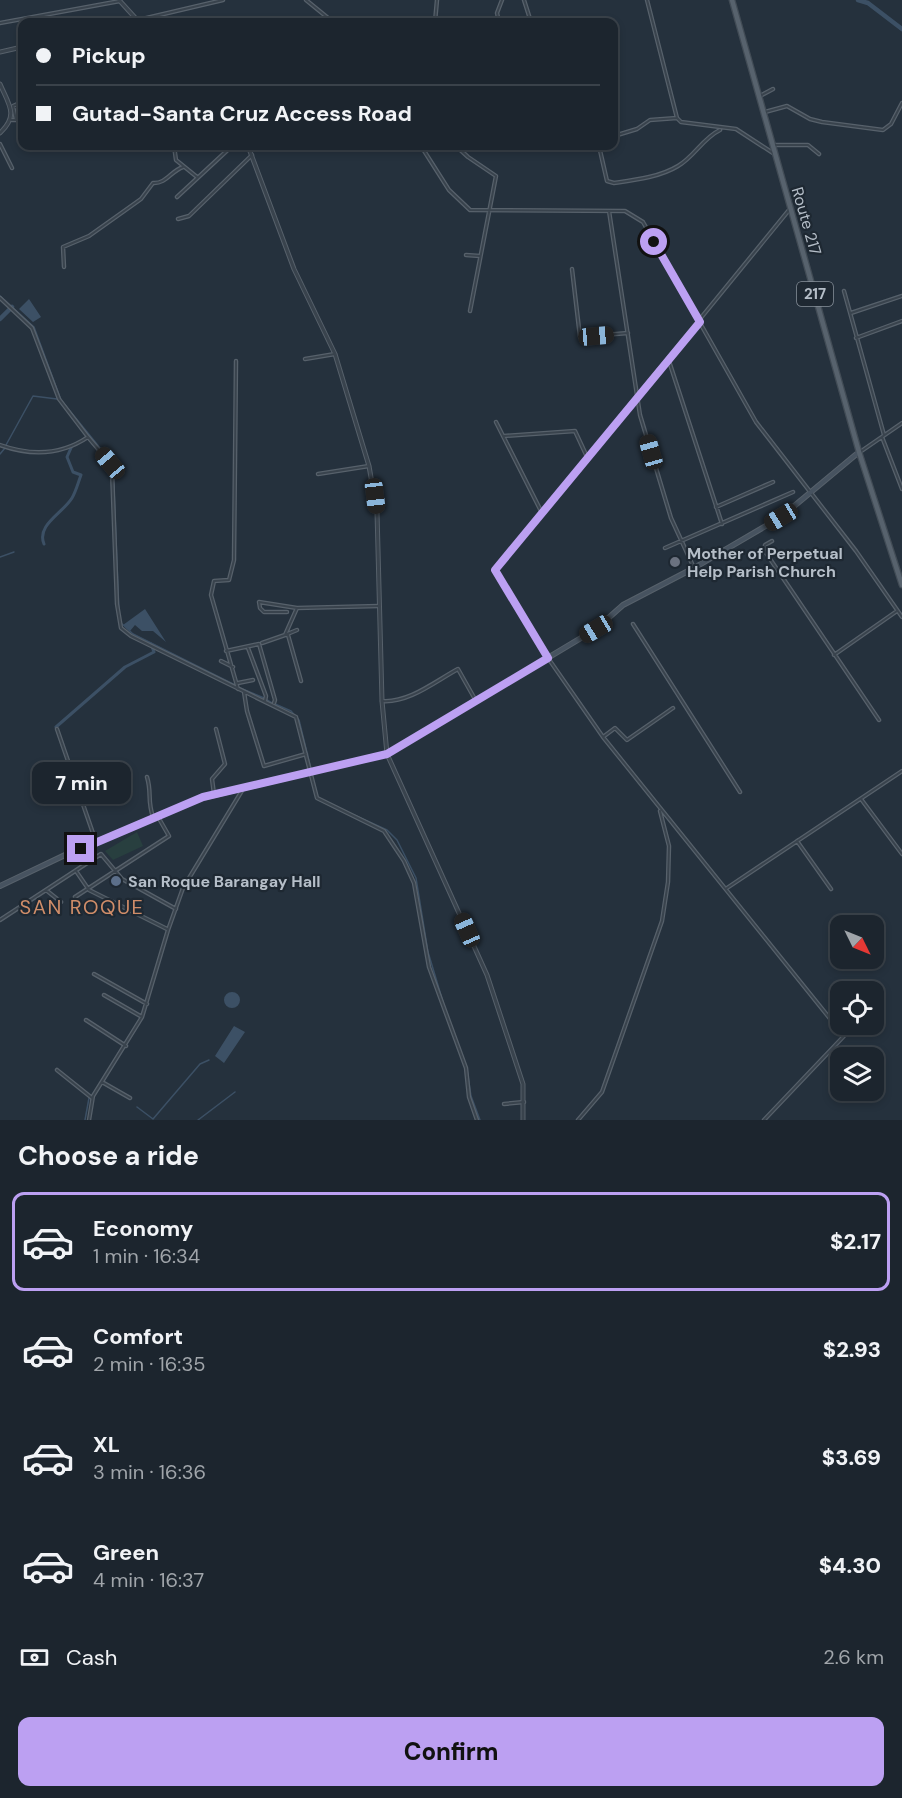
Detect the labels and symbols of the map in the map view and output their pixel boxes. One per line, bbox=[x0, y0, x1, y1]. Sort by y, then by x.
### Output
street label: Route 217 bbox=[787, 185, 826, 258]
route start bbox=[640, 228, 667, 255]
road number: 217 bbox=[797, 282, 833, 306]
car bbox=[577, 325, 615, 347]
car bbox=[637, 432, 665, 472]
car bbox=[92, 443, 128, 483]
car bbox=[364, 477, 386, 515]
car bbox=[761, 500, 801, 534]
place label: Mother of Perpetual Help Parish Church bbox=[687, 543, 843, 582]
marker: Mother of Perpetual Help Parish Church bbox=[668, 555, 682, 569]
car bbox=[576, 612, 616, 646]
callout: 7 min bbox=[32, 762, 130, 804]
route end bbox=[67, 835, 94, 862]
place label: San Roque Barangay Hall bbox=[128, 871, 321, 892]
marker: San Roque Barangay Hall bbox=[109, 874, 123, 888]
district label: SAN ROQUE bbox=[20, 894, 144, 920]
car bbox=[451, 910, 483, 950]
north arrow bbox=[830, 915, 884, 969]

